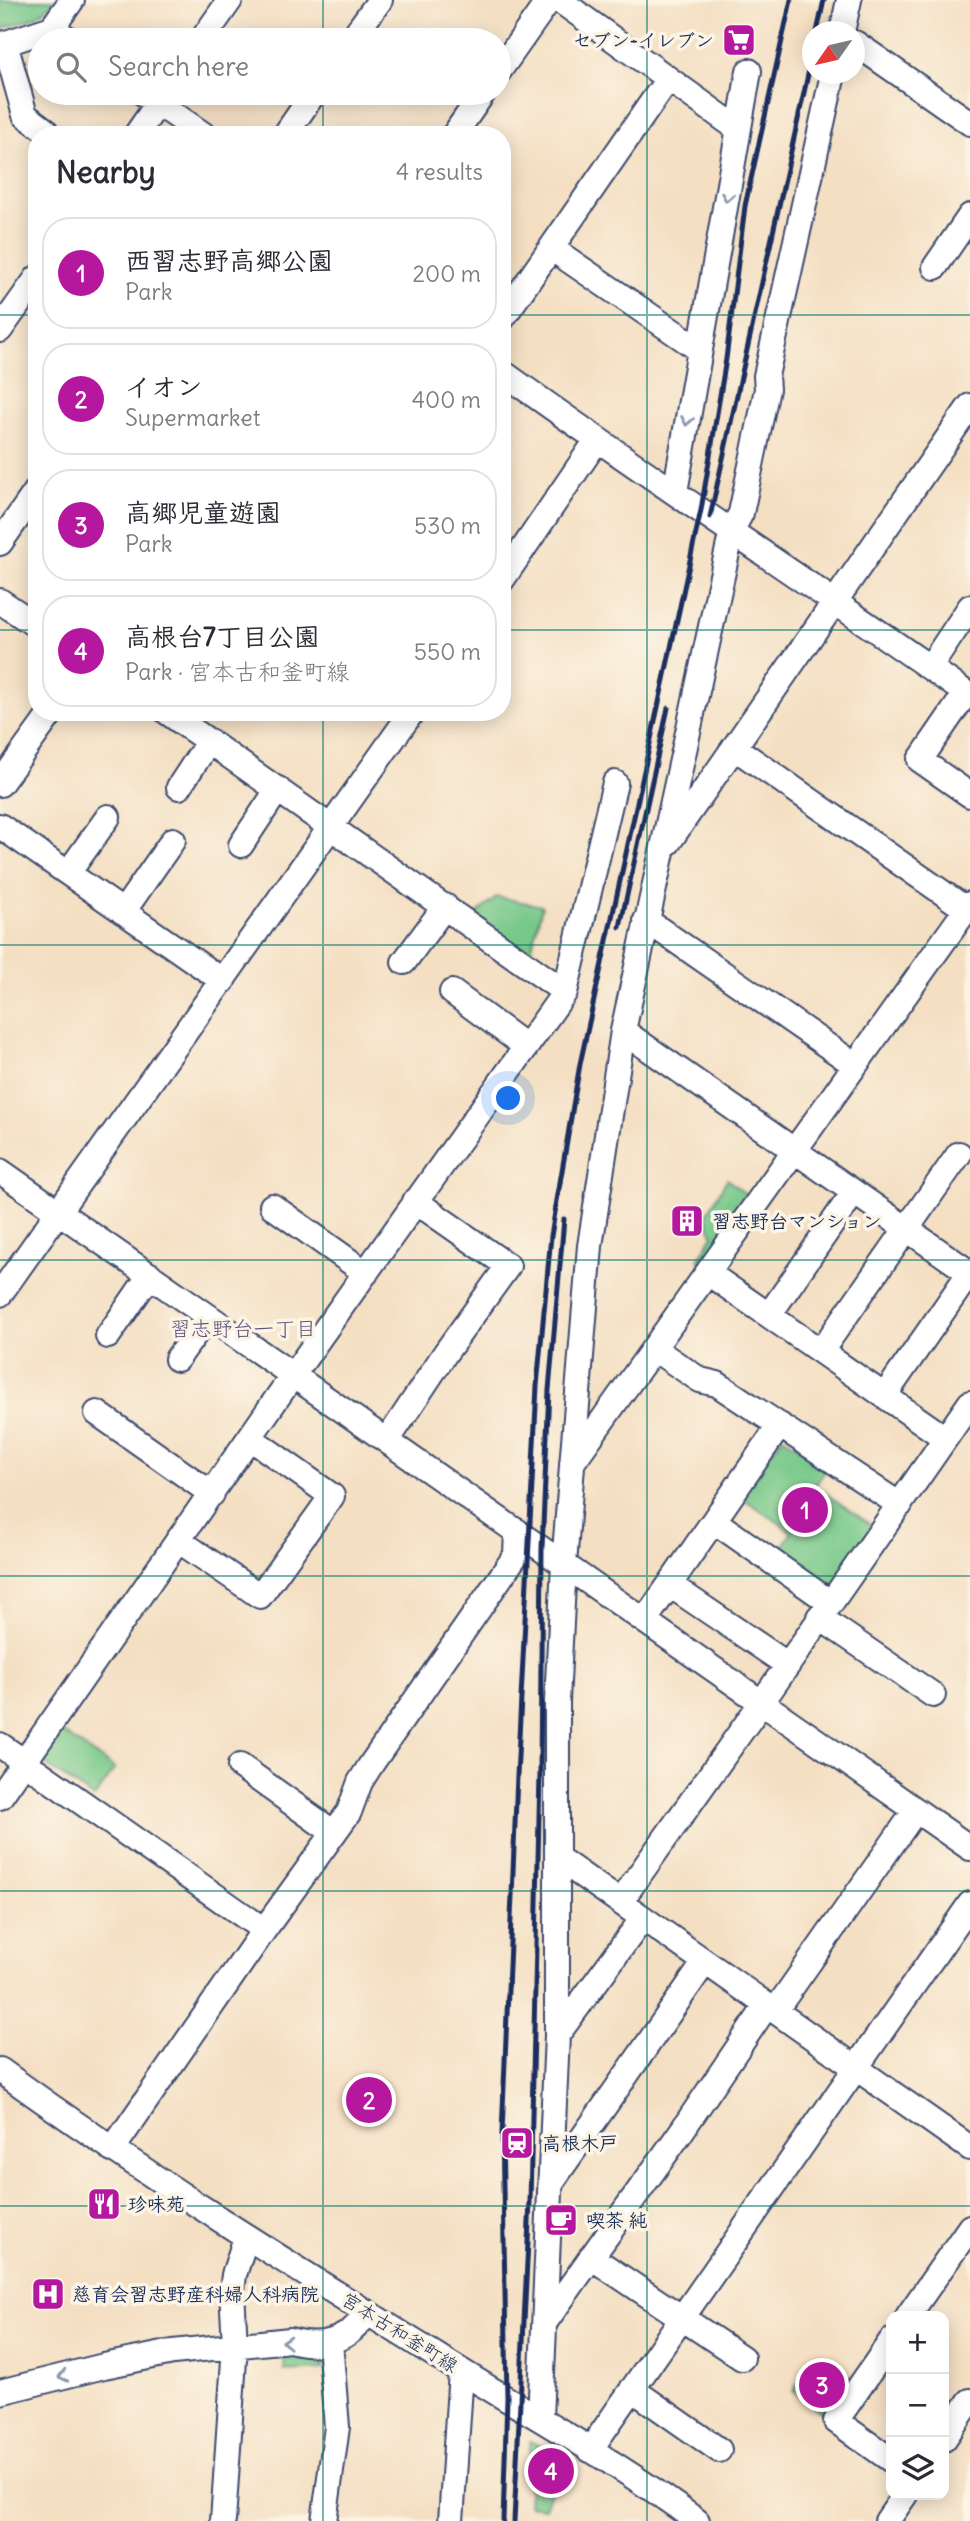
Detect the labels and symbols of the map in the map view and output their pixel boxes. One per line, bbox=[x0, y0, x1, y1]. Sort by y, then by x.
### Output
supermarket icon: セブン-イレブン bbox=[720, 21, 758, 59]
north arrow bbox=[802, 21, 865, 84]
place label: セブン-イレブン bbox=[573, 28, 714, 52]
one-way arrow bbox=[720, 191, 735, 202]
one-way arrow bbox=[680, 415, 695, 427]
your location bbox=[491, 1081, 525, 1115]
building icon: 習志野台マンション bbox=[668, 1202, 706, 1240]
place label: 習志野台マンション bbox=[712, 1209, 881, 1233]
district label: 習志野台一丁目 bbox=[170, 1315, 317, 1342]
pin: 1 bbox=[782, 1484, 828, 1536]
pin: 2 bbox=[346, 2074, 392, 2126]
station icon: 高根木戸 bbox=[498, 2124, 536, 2162]
place label: 高根木戸 bbox=[542, 2131, 618, 2155]
restaurant icon: 珍味苑 bbox=[85, 2185, 123, 2223]
place label: 珍味苑 bbox=[128, 2192, 185, 2216]
cafe icon: 喫茶 純 bbox=[542, 2201, 580, 2239]
place label: 喫茶 純 bbox=[586, 2208, 648, 2232]
hospital icon: 慈育会習志野産科婦人科病院 bbox=[29, 2275, 67, 2313]
place label: 慈育会習志野産科婦人科病院 bbox=[72, 2282, 319, 2306]
street label: 宮本古和釜町線 bbox=[337, 2287, 463, 2377]
one-way arrow bbox=[281, 2334, 292, 2349]
pin: 3 bbox=[799, 2359, 845, 2411]
one-way arrow bbox=[57, 2368, 69, 2382]
pin: 4 bbox=[528, 2445, 574, 2497]

